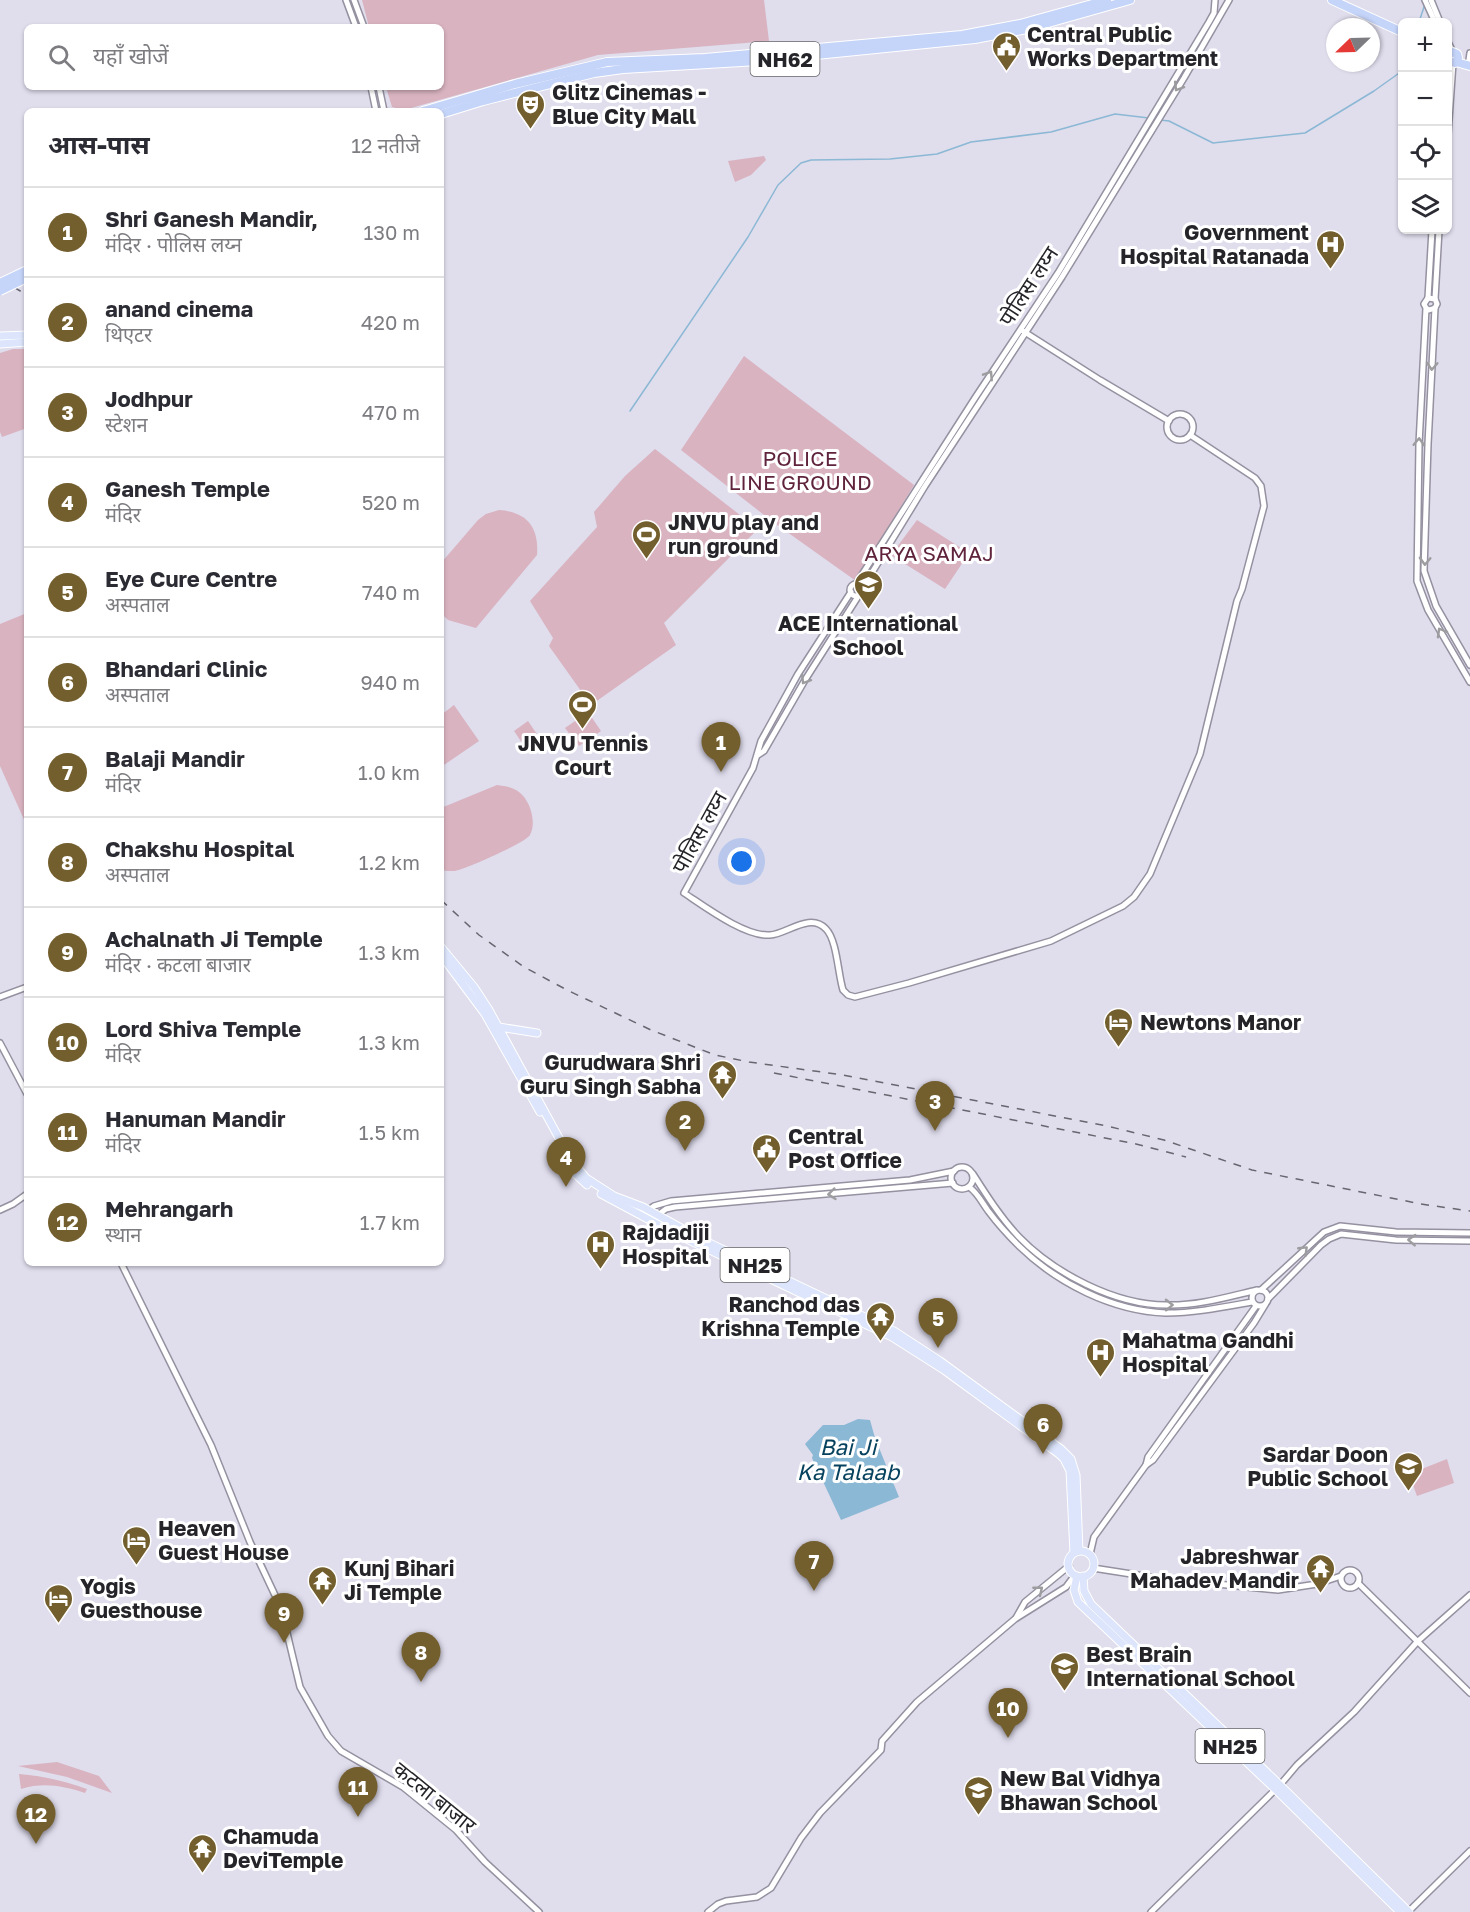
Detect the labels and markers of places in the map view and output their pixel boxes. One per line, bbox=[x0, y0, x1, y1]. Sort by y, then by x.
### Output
place label: Central Public Works Department bbox=[1027, 21, 1218, 71]
public building icon: Central Public Works Department bbox=[990, 30, 1022, 72]
place label: Glitz Cinemas - Blue City Mall bbox=[552, 79, 706, 129]
theatre icon: Glitz Cinemas - Blue City Mall bbox=[515, 88, 547, 130]
place label: Government Hospital Ratanada bbox=[1120, 219, 1309, 269]
hospital icon: Government Hospital Ratanada bbox=[1314, 228, 1346, 270]
place label: JNVU play and run ground bbox=[668, 509, 819, 559]
sports icon: JNVU play and run ground bbox=[631, 518, 663, 560]
school or university icon: ACE International School bbox=[852, 568, 884, 610]
place label: ACE International School bbox=[778, 610, 958, 660]
sports icon: JNVU Tennis Court bbox=[567, 688, 599, 730]
pin: 1 bbox=[702, 722, 740, 772]
place label: JNVU Tennis Court bbox=[518, 730, 649, 780]
hotel icon: Newtons Manor bbox=[1103, 1006, 1135, 1048]
place label: Newtons Manor bbox=[1140, 1009, 1301, 1035]
place label: Gurudwara Shri Guru Singh Sabha bbox=[520, 1049, 701, 1099]
temple icon: Gurudwara Shri Guru Singh Sabha bbox=[706, 1058, 738, 1100]
pin: 3 bbox=[916, 1082, 954, 1131]
pin: 2 bbox=[666, 1102, 704, 1151]
place label: Central Post Office bbox=[788, 1123, 902, 1173]
public building icon: Central Post Office bbox=[751, 1132, 783, 1174]
pin: 4 bbox=[546, 1138, 586, 1187]
place label: Rajdadiji Hospital bbox=[622, 1219, 710, 1269]
hospital icon: Rajdadiji Hospital bbox=[585, 1228, 617, 1270]
place label: Ranchod das Krishna Temple bbox=[701, 1291, 860, 1341]
pin: 5 bbox=[918, 1298, 958, 1348]
temple icon: Ranchod das Krishna Temple bbox=[865, 1300, 897, 1342]
place label: Mahatma Gandhi Hospital bbox=[1122, 1327, 1294, 1377]
hospital icon: Mahatma Gandhi Hospital bbox=[1085, 1336, 1117, 1378]
pin: 6 bbox=[1024, 1404, 1062, 1454]
place label: Sardar Doon Public School bbox=[1247, 1441, 1388, 1491]
school or university icon: Sardar Doon Public School bbox=[1393, 1450, 1425, 1492]
place label: Heaven Guest House bbox=[158, 1515, 289, 1565]
hotel icon: Heaven Guest House bbox=[121, 1524, 153, 1566]
pin: 7 bbox=[794, 1542, 834, 1591]
place label: Jabreshwar Mahadev Mandir bbox=[1130, 1543, 1299, 1593]
temple icon: Jabreshwar Mahadev Mandir bbox=[1304, 1552, 1336, 1594]
place label: Kunj Bihari Ji Temple bbox=[344, 1555, 455, 1605]
temple icon: Kunj Bihari Ji Temple bbox=[307, 1564, 339, 1606]
place label: Yogis Guesthouse bbox=[80, 1573, 202, 1623]
hotel icon: Yogis Guesthouse bbox=[43, 1582, 75, 1624]
pin: 9 bbox=[264, 1594, 304, 1643]
pin: 8 bbox=[402, 1632, 440, 1682]
place label: Best Brain International School bbox=[1086, 1641, 1295, 1691]
school or university icon: Best Brain International School bbox=[1049, 1650, 1081, 1692]
pin: 10 bbox=[988, 1688, 1028, 1738]
place label: New Bal Vidhya Bhawan School bbox=[1000, 1765, 1160, 1815]
pin: 11 bbox=[338, 1768, 378, 1817]
school or university icon: New Bal Vidhya Bhawan School bbox=[963, 1774, 995, 1816]
pin: 12 bbox=[16, 1794, 56, 1844]
place label: Chamuda DeviTemple bbox=[223, 1823, 343, 1873]
temple icon: Chamuda DeviTemple bbox=[186, 1832, 218, 1874]

